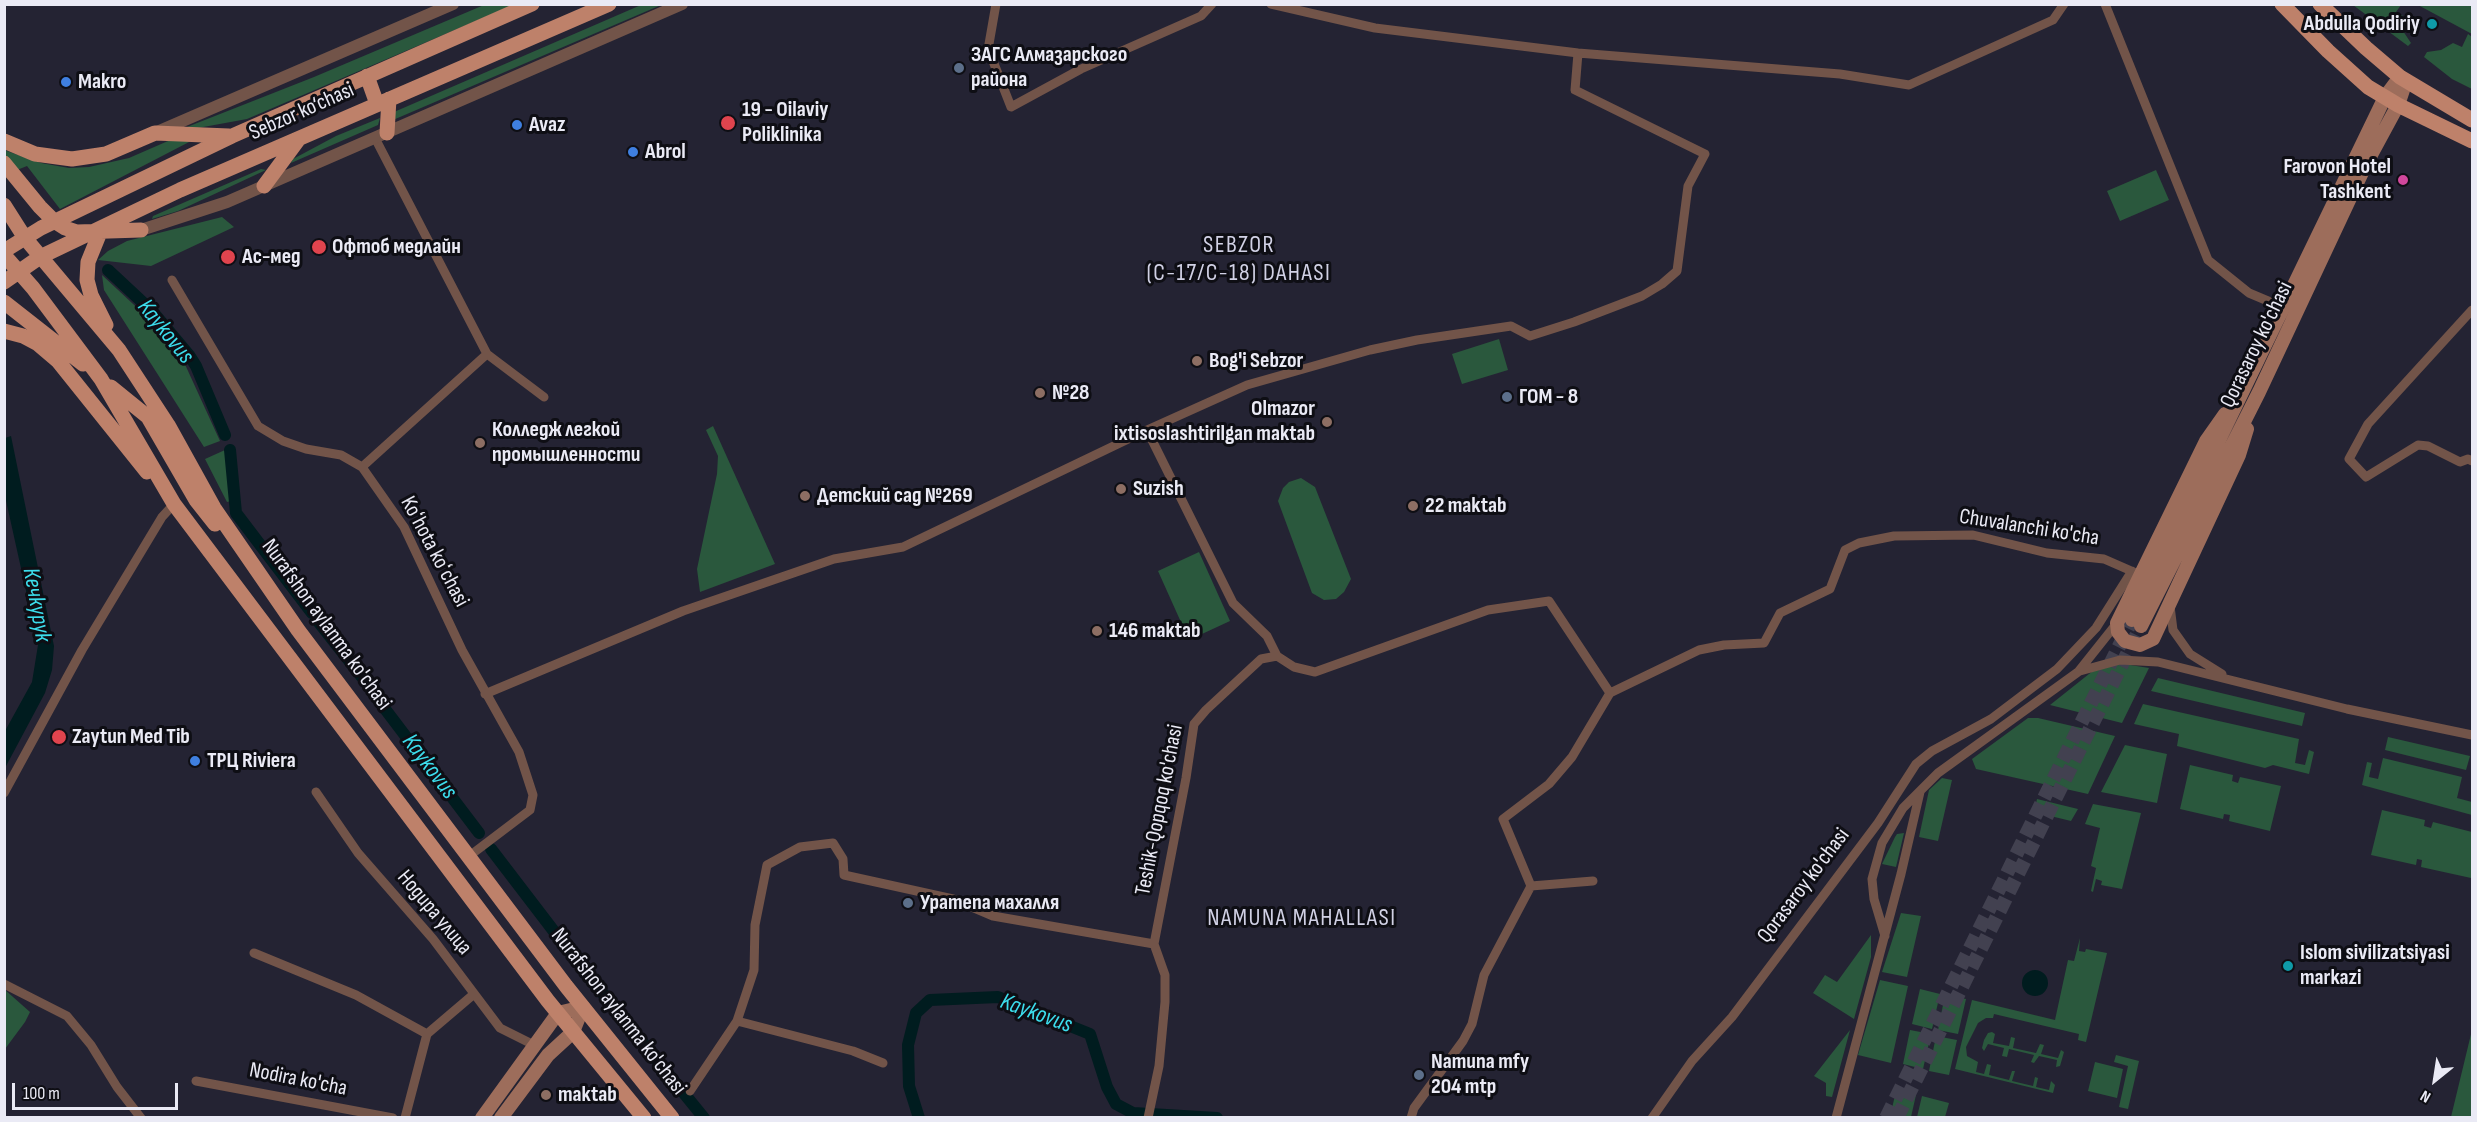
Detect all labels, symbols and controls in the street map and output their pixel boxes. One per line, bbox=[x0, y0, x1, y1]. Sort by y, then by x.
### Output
place label: Abdulla Qodiriy bbox=[2304, 11, 2420, 37]
marker: Abdulla Qodiriy bbox=[2425, 17, 2439, 31]
place label: ЗАГС Алмазарского района bbox=[971, 42, 1127, 94]
marker: ЗАГС Алмазарского района bbox=[952, 61, 966, 75]
place label: Makro bbox=[78, 69, 126, 95]
marker: Makro bbox=[59, 75, 73, 89]
street label: Sebzor ko‘chasi bbox=[246, 77, 358, 147]
place label: 19 - Oilaviy Poliklinika bbox=[742, 97, 828, 148]
place label: Avaz bbox=[529, 112, 565, 138]
marker: 19 - Oilaviy Poliklinika bbox=[719, 114, 737, 132]
marker: Avaz bbox=[510, 118, 524, 132]
place label: Abrol bbox=[645, 139, 686, 165]
marker: Abrol bbox=[626, 145, 640, 159]
place label: Farovon Hotel Tashkent bbox=[2283, 154, 2391, 206]
marker: Farovon Hotel Tashkent bbox=[2396, 173, 2410, 187]
district label: SEBZOR (C-17/C-18) DAHASI bbox=[1147, 232, 1331, 288]
place label: Офтоб медлайн bbox=[332, 234, 461, 260]
marker: Офтоб медлайн bbox=[310, 238, 328, 256]
place label: Ас-мед bbox=[242, 244, 301, 270]
marker: Ас-мед bbox=[219, 248, 237, 266]
street label: Qorasaroy ko'chasi bbox=[2215, 278, 2299, 412]
water label: Kaykovus bbox=[130, 294, 200, 370]
place label: Bog'i Sebzor bbox=[1209, 348, 1303, 374]
marker: Bog'i Sebzor bbox=[1190, 354, 1204, 368]
place label: №28 bbox=[1052, 380, 1089, 406]
place label: ГОМ - 8 bbox=[1519, 384, 1578, 410]
marker: №28 bbox=[1033, 386, 1047, 400]
marker: ГОМ - 8 bbox=[1500, 390, 1514, 404]
place label: Olmazor ixtisoslashtirilgan maktab bbox=[1114, 396, 1315, 448]
marker: Olmazor ixtisoslashtirilgan maktab bbox=[1320, 415, 1334, 429]
place label: Колледж легкой промышленности bbox=[492, 417, 640, 469]
marker: Колледж легкой промышленности bbox=[473, 436, 487, 450]
place label: Suzish bbox=[1133, 476, 1184, 502]
marker: Suzish bbox=[1114, 482, 1128, 496]
place label: Детский сад №269 bbox=[817, 483, 973, 509]
marker: Детский сад №269 bbox=[798, 489, 812, 503]
street label: Koʻhota koʻchasi bbox=[394, 492, 474, 612]
place label: 22 maktab bbox=[1425, 493, 1506, 519]
marker: 22 maktab bbox=[1406, 499, 1420, 513]
street label: Chuvalanchi ko'cha bbox=[1957, 504, 2101, 552]
street label: Nurafshon aylanma ko'chasi bbox=[255, 534, 397, 716]
water label: Кечкурук bbox=[15, 566, 57, 644]
place label: 146 maktab bbox=[1109, 618, 1201, 644]
marker: 146 maktab bbox=[1090, 624, 1104, 638]
street label: Teshik-Qopqoq ko'chasi bbox=[1130, 722, 1190, 898]
place label: Zaytun Med Tib bbox=[72, 724, 190, 750]
marker: Zaytun Med Tib bbox=[50, 728, 68, 746]
water label: Kaykovus bbox=[395, 729, 463, 805]
place label: ТРЦ Riviera bbox=[207, 748, 296, 774]
marker: ТРЦ Riviera bbox=[188, 754, 202, 768]
street label: Qorasaroy ko'chasi bbox=[1752, 823, 1856, 949]
street label: Нодира улица bbox=[391, 865, 477, 961]
place label: Уратепа махалля bbox=[920, 890, 1059, 916]
marker: Уратепа махалля bbox=[901, 896, 915, 910]
district label: NAMUNA MAHALLASI bbox=[1207, 905, 1397, 933]
street label: Nurafshon aylanma ko'chasi bbox=[545, 923, 691, 1101]
place label: Islom sivilizatsiyasi markazi bbox=[2300, 940, 2450, 992]
marker: Islom sivilizatsiyasi markazi bbox=[2281, 959, 2295, 973]
water label: Kaykovus bbox=[996, 988, 1076, 1040]
place label: Namuna mfy 204 mtp bbox=[1431, 1049, 1529, 1100]
north arrow bbox=[2405, 1050, 2465, 1110]
street label: Nodira ko'cha bbox=[247, 1058, 349, 1102]
marker: Namuna mfy 204 mtp bbox=[1412, 1068, 1426, 1082]
scale bar bbox=[15, 1071, 182, 1109]
place label: maktab bbox=[558, 1082, 617, 1108]
text: 100 m bbox=[23, 1083, 60, 1104]
text: N bbox=[2417, 1086, 2434, 1106]
marker: maktab bbox=[539, 1088, 553, 1102]

